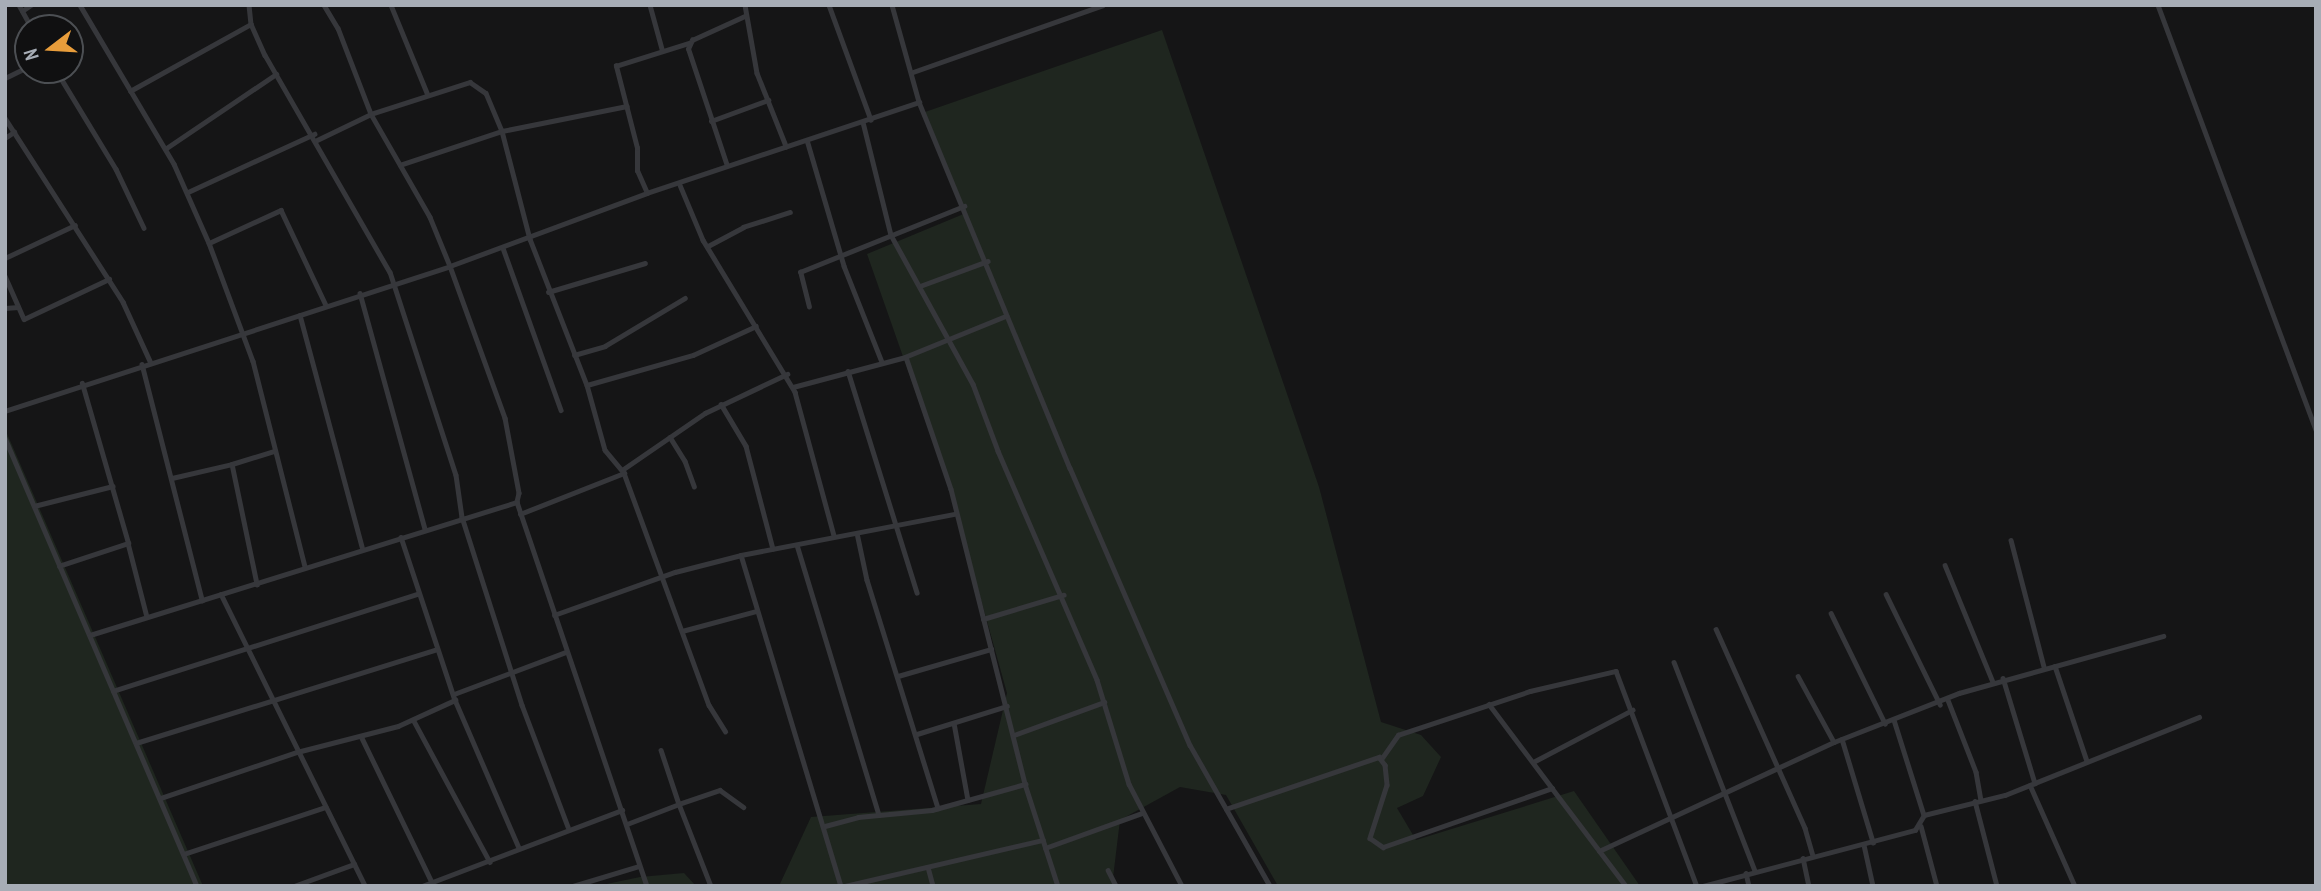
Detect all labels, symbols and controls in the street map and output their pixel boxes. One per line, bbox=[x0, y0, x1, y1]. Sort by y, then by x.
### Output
north arrow bbox=[14, 14, 84, 84]
text: N bbox=[18, 46, 44, 63]

